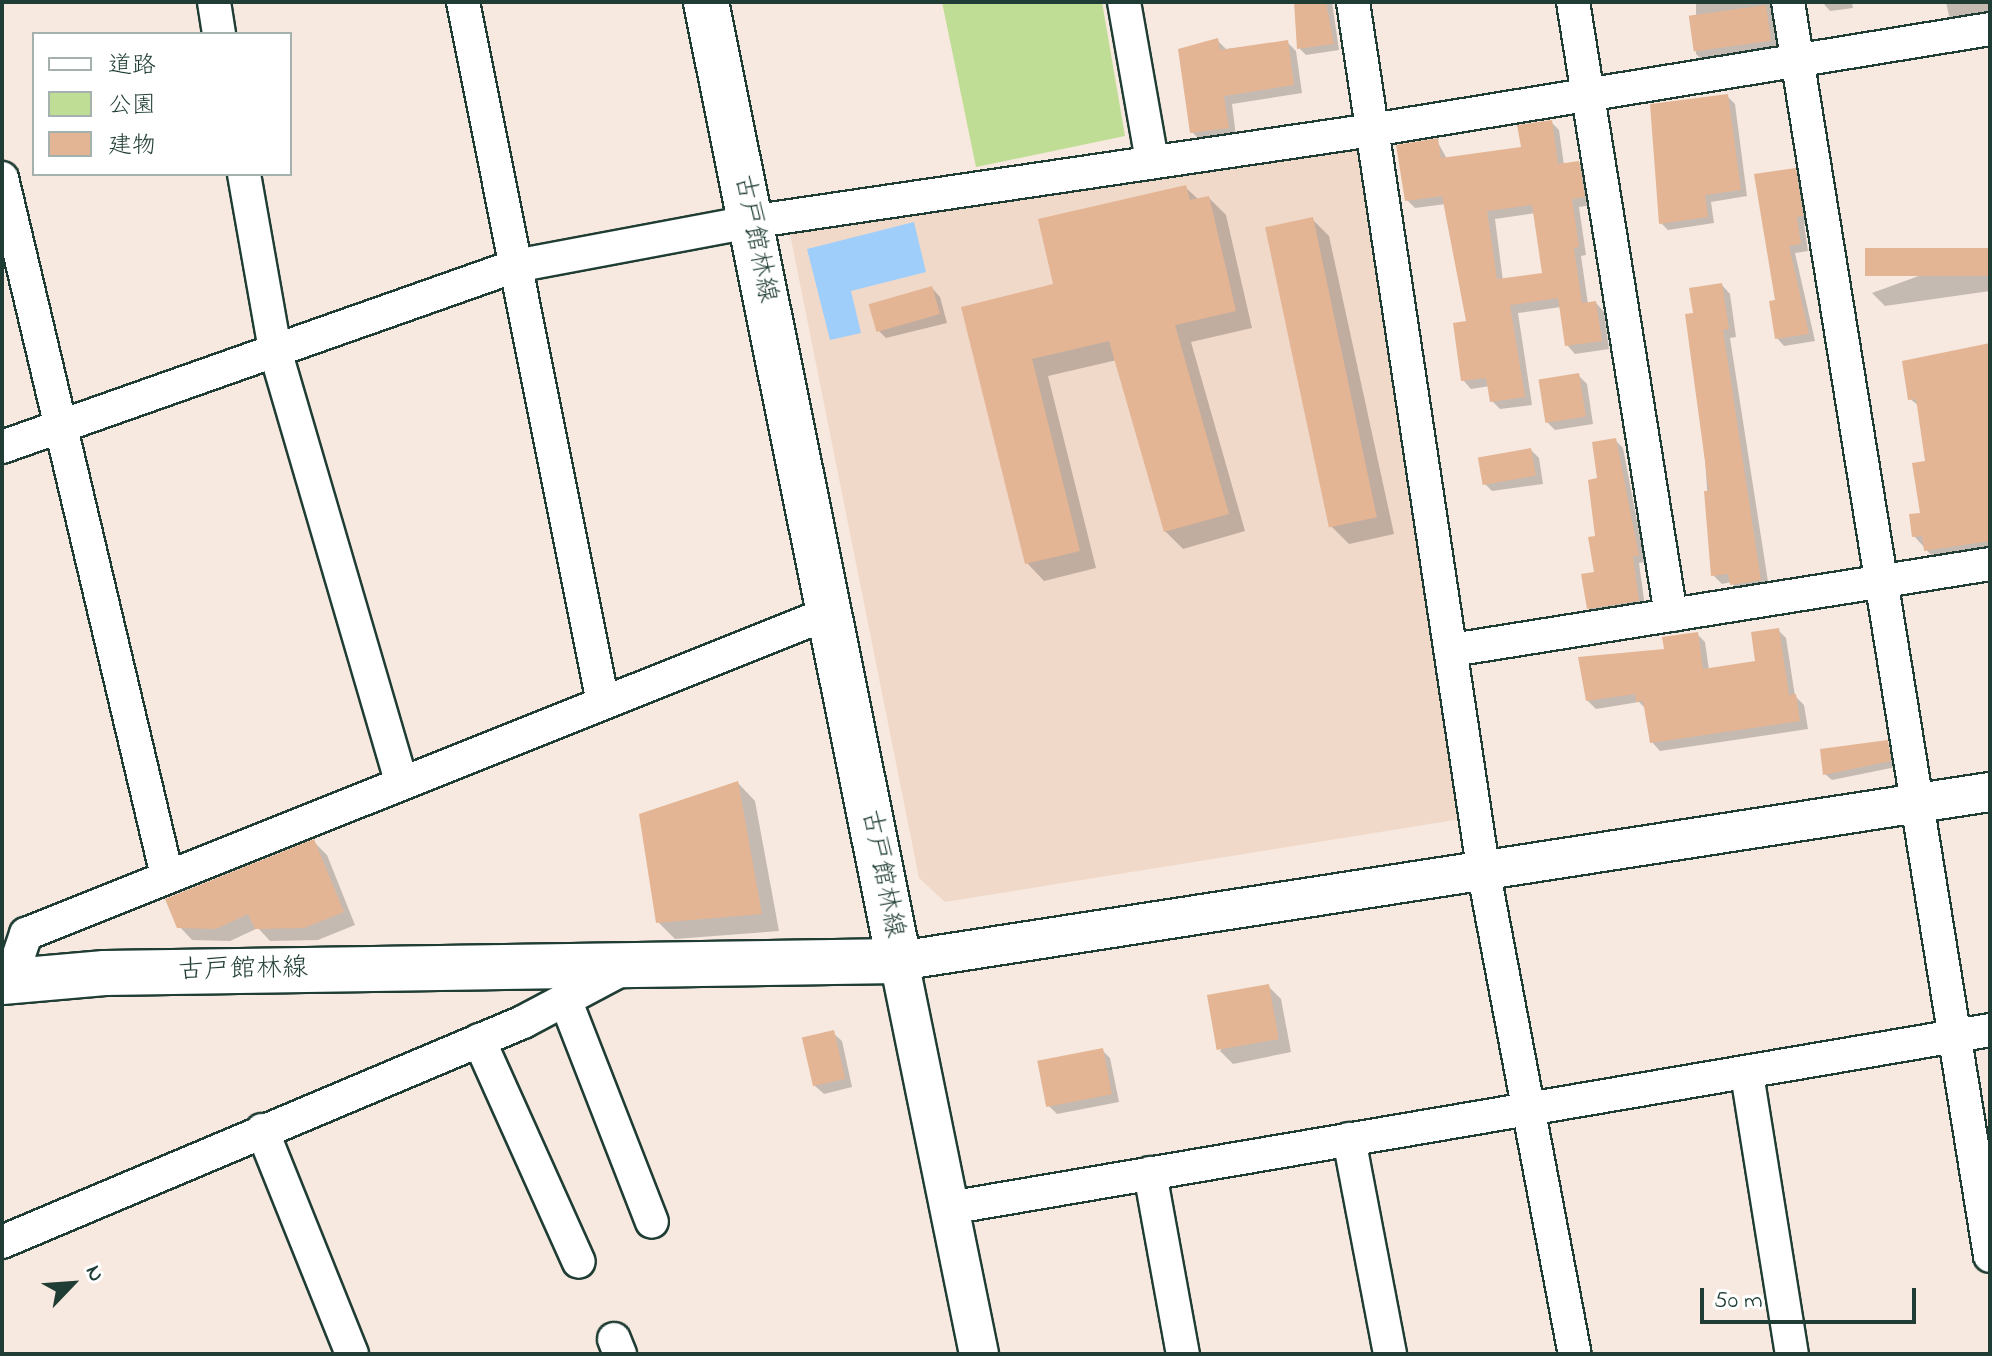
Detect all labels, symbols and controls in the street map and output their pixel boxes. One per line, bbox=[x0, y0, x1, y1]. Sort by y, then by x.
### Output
legend bbox=[32, 32, 292, 176]
text: 道路 bbox=[108, 49, 156, 84]
text: 公園 bbox=[108, 89, 156, 124]
text: 建物 bbox=[108, 129, 156, 164]
street label: 古戸館林線 bbox=[726, 172, 782, 306]
street label: 古戸館林線 bbox=[853, 807, 909, 941]
street label: 古戸館林線 bbox=[178, 954, 308, 988]
north arrow bbox=[32, 1244, 112, 1324]
text: N bbox=[76, 1260, 111, 1287]
scale bar bbox=[1704, 1272, 1920, 1322]
text: 50 m bbox=[1714, 1284, 1763, 1319]

